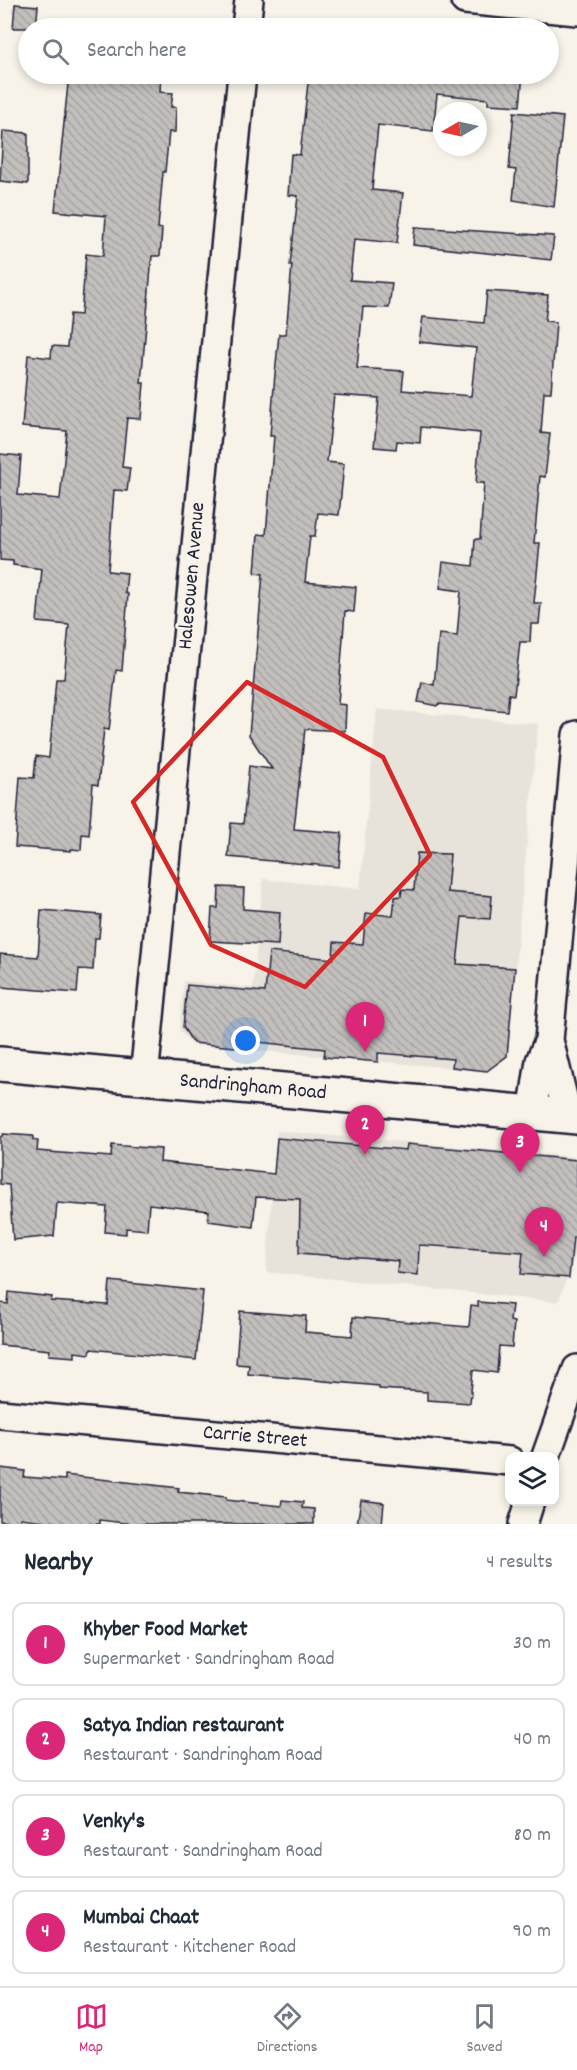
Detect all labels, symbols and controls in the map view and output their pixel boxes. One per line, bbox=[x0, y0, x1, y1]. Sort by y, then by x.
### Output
search box bbox=[18, 18, 559, 84]
icon: search bbox=[39, 35, 72, 68]
text: Search here bbox=[87, 36, 186, 67]
north arrow bbox=[433, 102, 487, 156]
street label: Halesowen Avenue bbox=[172, 501, 214, 651]
pin: 1 bbox=[346, 1002, 385, 1052]
your location bbox=[231, 1026, 260, 1055]
street label: Sandringham Road bbox=[178, 1067, 328, 1109]
pin: 2 bbox=[346, 1106, 385, 1155]
pin: 3 bbox=[500, 1124, 540, 1173]
pin: 4 bbox=[524, 1208, 564, 1257]
street label: Carrie Street bbox=[202, 1418, 309, 1458]
map controls bbox=[505, 1452, 559, 1506]
button: layers bbox=[505, 1452, 559, 1506]
text: Nearby bbox=[24, 1545, 92, 1582]
text: 4 results bbox=[486, 1549, 553, 1577]
text: Khyber Food Market bbox=[83, 1615, 248, 1646]
text: 1 bbox=[43, 1630, 48, 1658]
text: 30 m bbox=[513, 1630, 551, 1658]
text: Supermarket · Sandringham Road bbox=[83, 1646, 335, 1674]
text: Satya Indian restaurant bbox=[83, 1711, 284, 1742]
text: 2 bbox=[41, 1726, 50, 1754]
text: 40 m bbox=[513, 1726, 551, 1754]
text: Restaurant · Sandringham Road bbox=[83, 1742, 323, 1770]
text: Venky's bbox=[83, 1807, 145, 1838]
text: 3 bbox=[41, 1822, 50, 1850]
text: 80 m bbox=[514, 1822, 551, 1850]
text: Restaurant · Sandringham Road bbox=[83, 1838, 323, 1866]
text: Mumbai Chaat bbox=[83, 1903, 199, 1934]
text: 4 bbox=[41, 1918, 50, 1946]
text: 90 m bbox=[513, 1918, 551, 1946]
text: Restaurant · Kitchener Road bbox=[83, 1934, 296, 1962]
tab: Map bbox=[75, 2000, 108, 2059]
tab: Directions bbox=[257, 2000, 317, 2059]
tab: Saved bbox=[467, 2000, 502, 2059]

